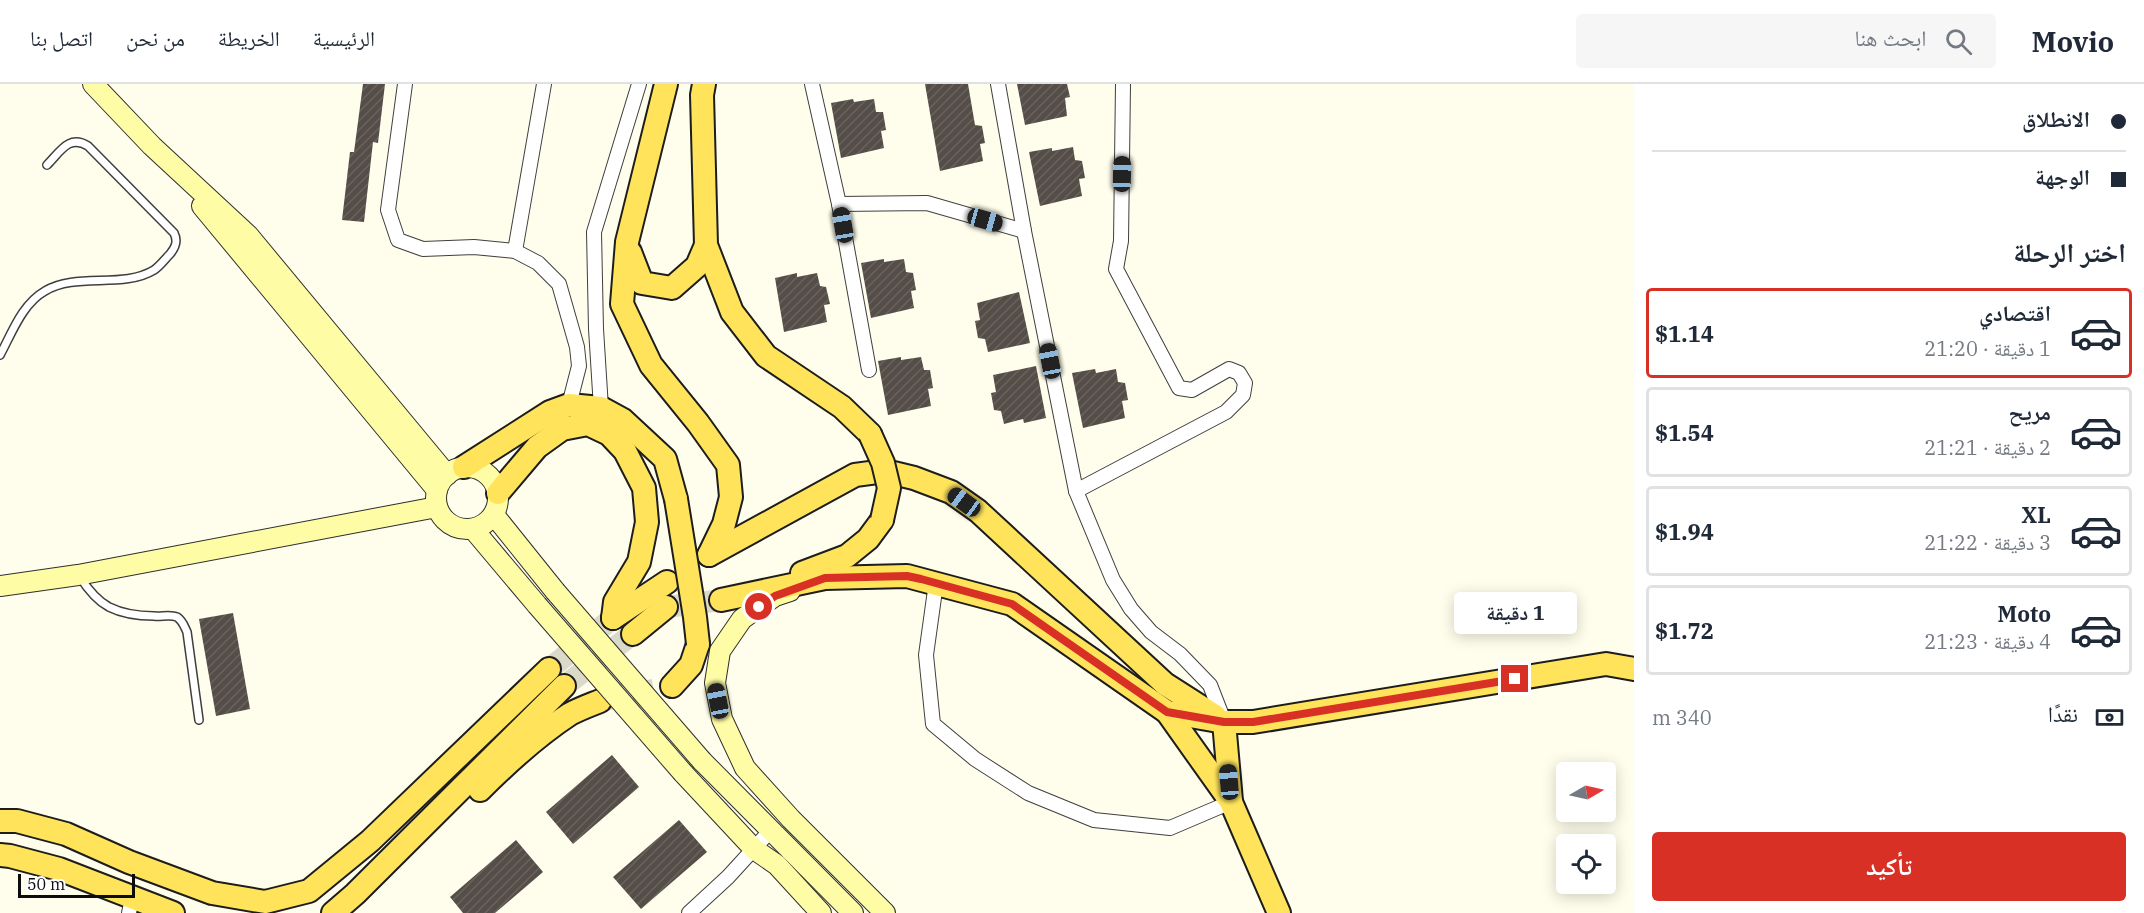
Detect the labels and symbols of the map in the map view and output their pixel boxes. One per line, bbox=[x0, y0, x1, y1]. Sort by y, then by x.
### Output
car bbox=[1113, 156, 1131, 192]
car bbox=[831, 206, 855, 244]
car bbox=[965, 206, 1005, 234]
car bbox=[1038, 342, 1062, 380]
car bbox=[944, 484, 984, 520]
callout: 1 دقيقة bbox=[1454, 592, 1576, 634]
route start bbox=[745, 593, 772, 620]
route end bbox=[1501, 665, 1528, 692]
car bbox=[706, 682, 730, 720]
north arrow bbox=[1556, 762, 1616, 822]
car bbox=[1218, 763, 1240, 801]
scale bar bbox=[18, 871, 135, 898]

